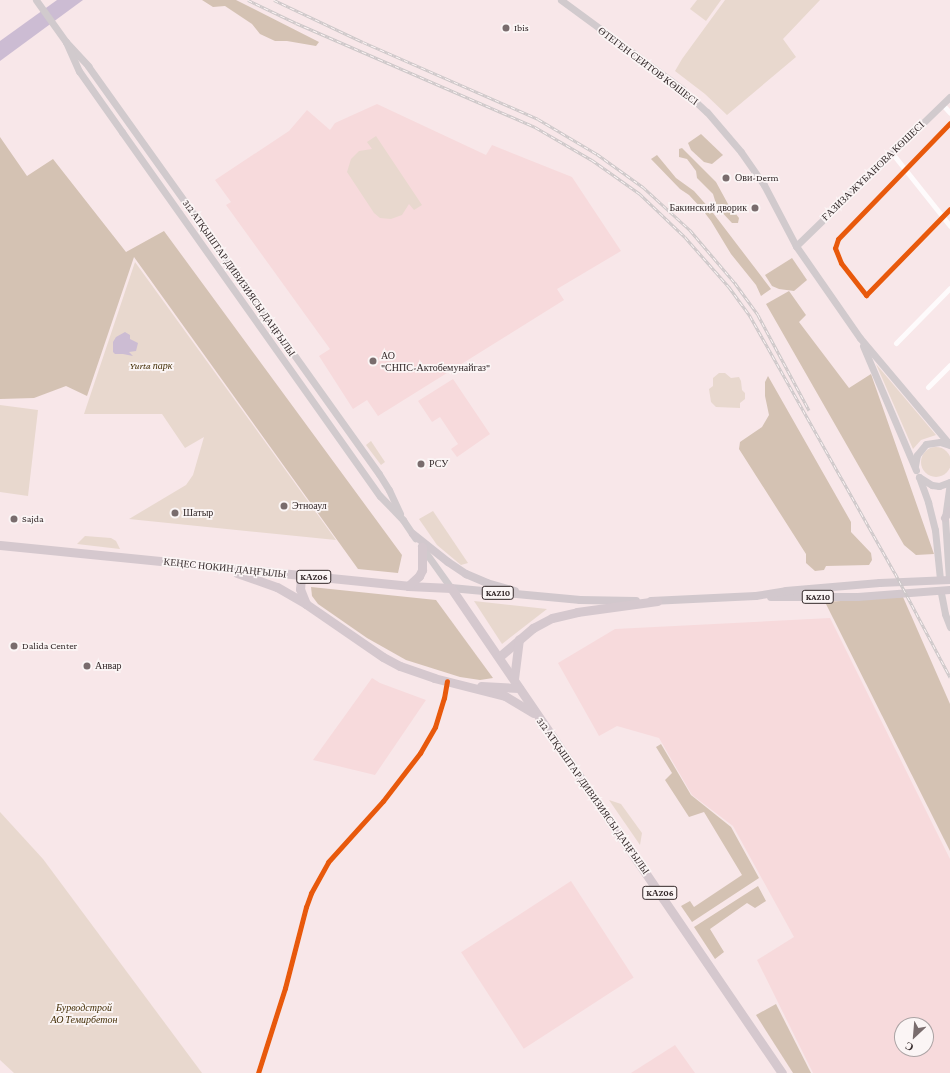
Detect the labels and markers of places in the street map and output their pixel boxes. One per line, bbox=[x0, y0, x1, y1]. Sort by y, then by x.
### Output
place label: Ibis bbox=[514, 22, 529, 34]
marker: Ibis bbox=[501, 23, 511, 33]
marker: Ови-Derm bbox=[720, 172, 732, 184]
place label: Ови-Derm bbox=[735, 172, 779, 184]
place label: Бакинский дворик bbox=[669, 202, 747, 214]
marker: Бакинский дворик bbox=[750, 203, 760, 213]
place label: АО "СНПС-Актобемунайгаз" bbox=[381, 349, 490, 372]
marker: АО "СНПС-Актобемунайгаз" bbox=[368, 356, 378, 366]
place label: РСУ bbox=[429, 458, 448, 470]
marker: РСУ bbox=[416, 459, 426, 469]
place label: Этноаул bbox=[292, 500, 327, 512]
marker: Этноаул bbox=[279, 501, 289, 511]
place label: Шатыр bbox=[183, 507, 213, 519]
marker: Шатыр bbox=[170, 508, 180, 518]
place label: Sajda bbox=[22, 513, 44, 525]
marker: Sajda bbox=[9, 514, 19, 524]
place label: Dalida Center bbox=[22, 640, 77, 652]
marker: Dalida Center bbox=[9, 641, 19, 651]
place label: Анвар bbox=[95, 660, 122, 672]
marker: Анвар bbox=[82, 661, 92, 671]

